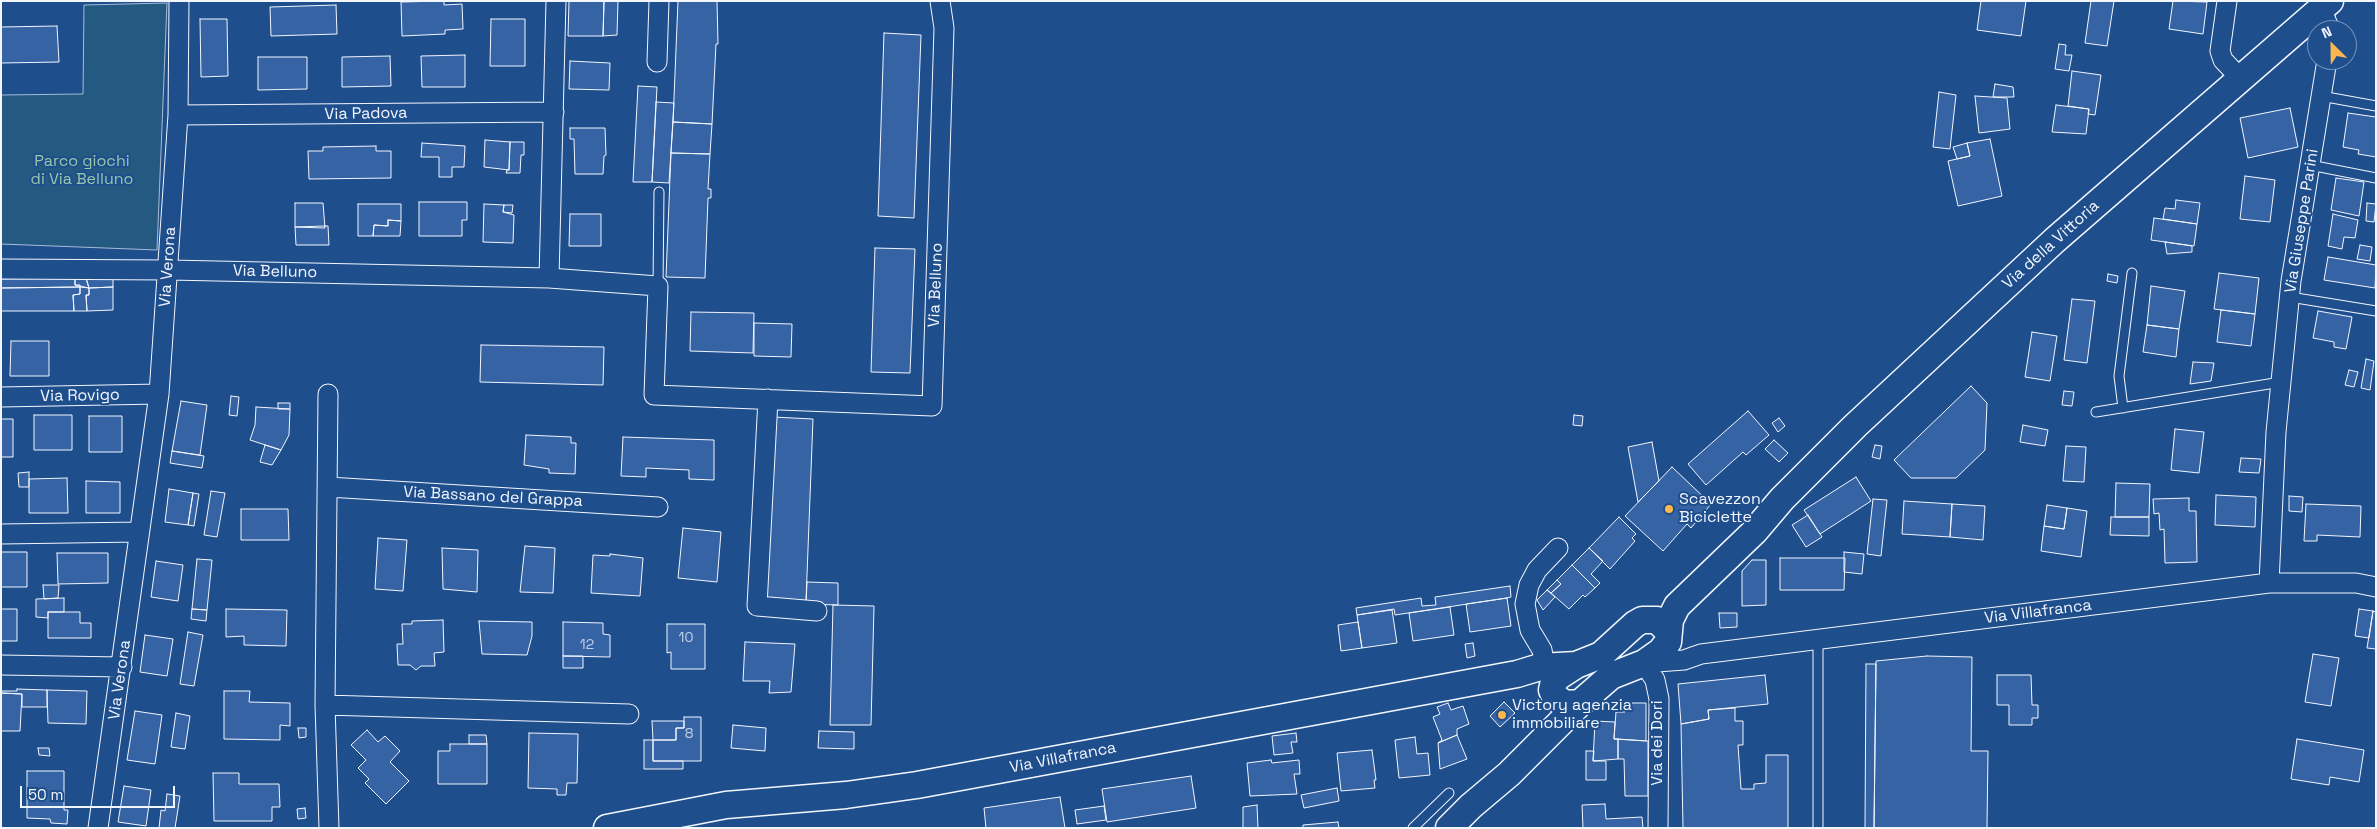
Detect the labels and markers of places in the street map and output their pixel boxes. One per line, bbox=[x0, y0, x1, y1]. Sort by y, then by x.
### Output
place label: Scavezzon Biciclette bbox=[1679, 490, 1761, 528]
marker: Scavezzon Biciclette bbox=[1663, 503, 1675, 515]
place label: Victory agenzia immobiliare bbox=[1512, 696, 1632, 734]
marker: Victory agenzia immobiliare bbox=[1496, 709, 1508, 721]

